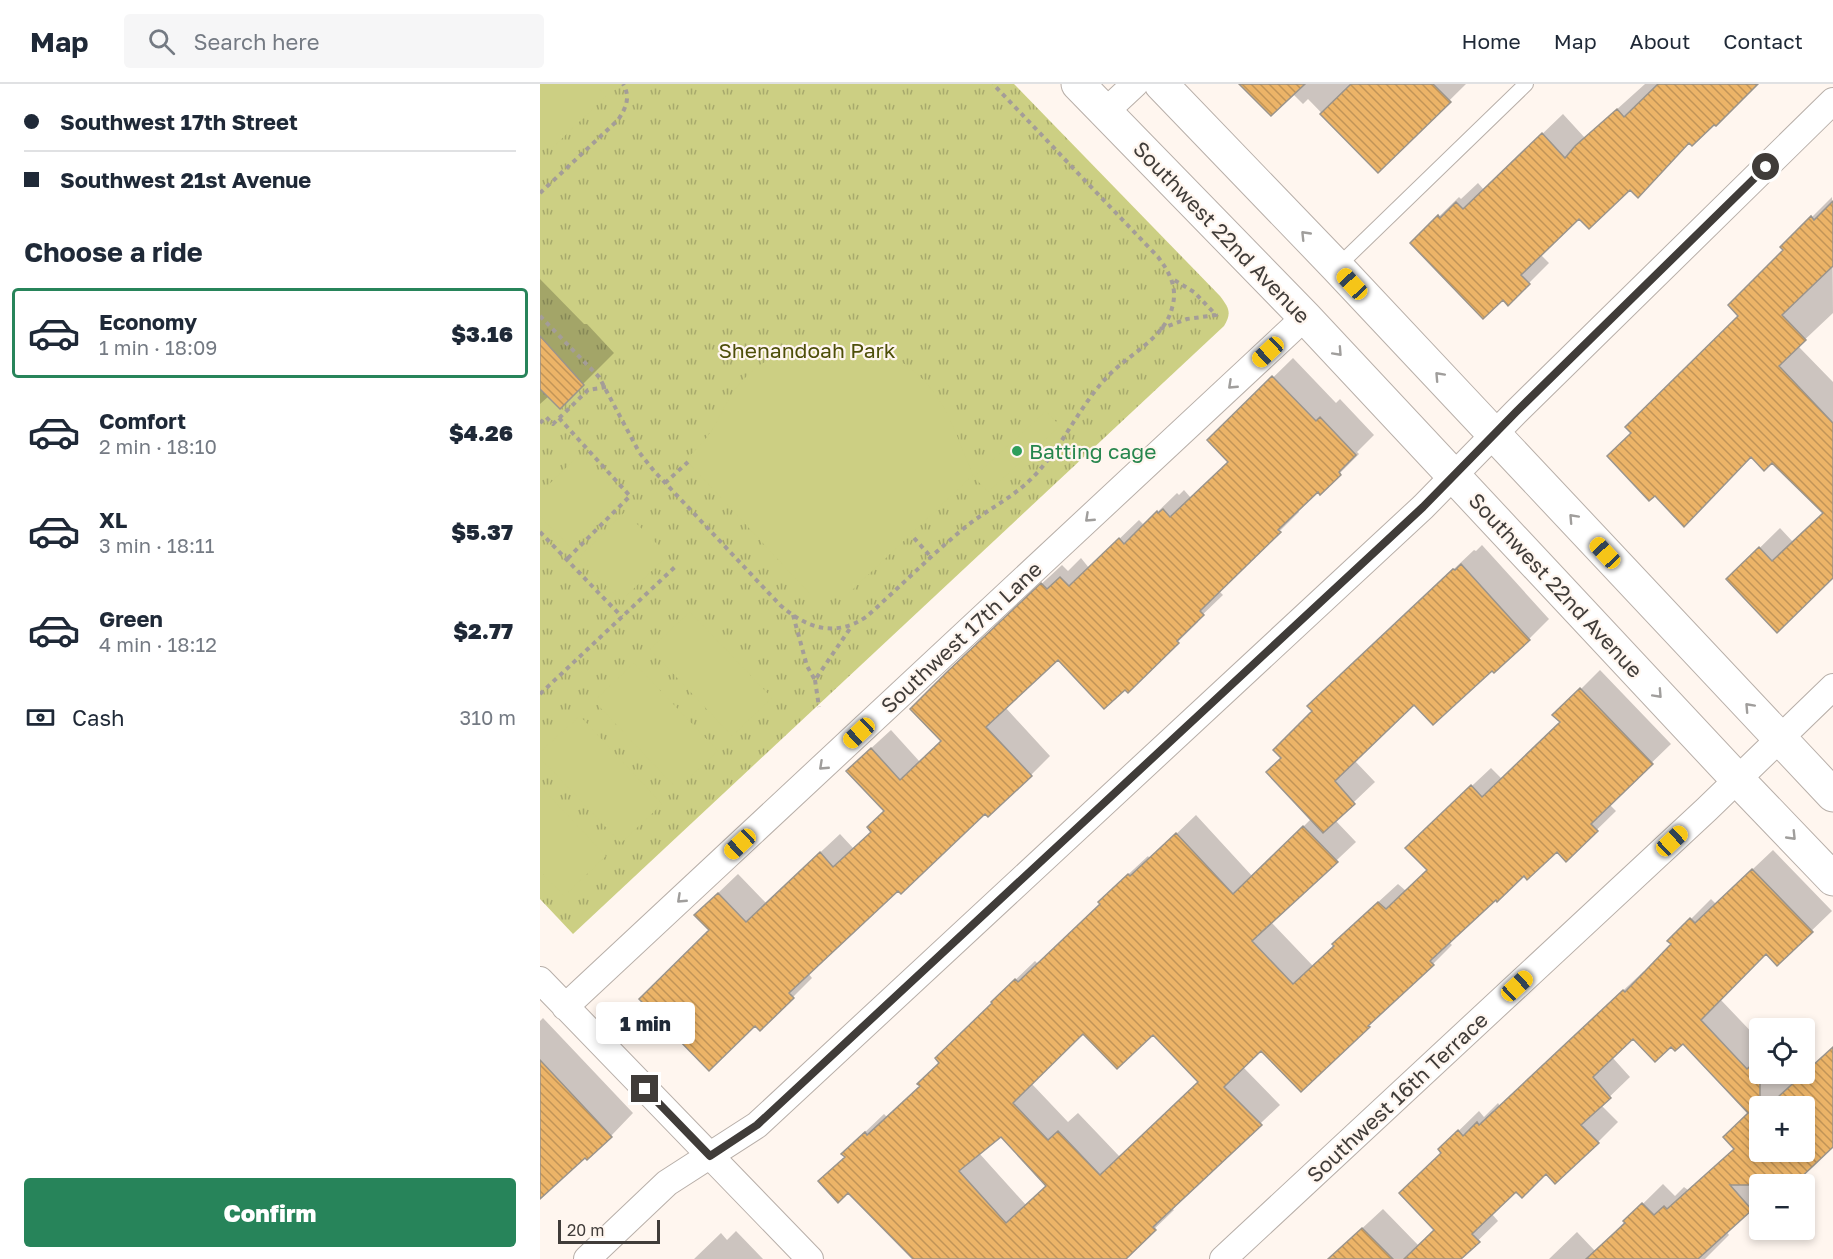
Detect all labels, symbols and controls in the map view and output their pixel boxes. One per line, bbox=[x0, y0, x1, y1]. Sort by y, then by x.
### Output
search box bbox=[124, 14, 544, 68]
text: Map bbox=[30, 25, 88, 58]
icon: search bbox=[145, 25, 178, 58]
text: Search here bbox=[193, 28, 319, 55]
text: Home bbox=[1461, 28, 1521, 54]
text: Map bbox=[1554, 28, 1597, 54]
text: About bbox=[1630, 28, 1690, 54]
text: Contact bbox=[1723, 28, 1803, 54]
text: Southwest 17th Street bbox=[60, 108, 298, 135]
street label: Southwest 22nd Avenue bbox=[1128, 136, 1316, 328]
route start bbox=[1752, 153, 1779, 180]
text: Southwest 21st Avenue bbox=[60, 166, 311, 193]
one-way arrow bbox=[1302, 231, 1313, 242]
text: Choose a ride bbox=[24, 236, 203, 268]
car bbox=[1333, 265, 1371, 303]
icon: car bbox=[27, 306, 81, 360]
text: Economy bbox=[99, 308, 197, 335]
text: $3.16 bbox=[451, 320, 513, 347]
car bbox=[1249, 333, 1287, 371]
text: 1 min · 18:09 bbox=[99, 335, 217, 359]
park label: Shenandoah Park bbox=[718, 337, 896, 363]
one-way arrow bbox=[1331, 345, 1342, 356]
one-way arrow bbox=[1436, 373, 1447, 384]
one-way arrow bbox=[1228, 378, 1239, 389]
icon: car bbox=[27, 405, 81, 459]
text: Comfort bbox=[99, 407, 186, 434]
text: $4.26 bbox=[449, 419, 513, 446]
text: 2 min · 18:10 bbox=[99, 434, 217, 458]
place label: Batting cage bbox=[1029, 438, 1156, 464]
marker: Batting cage bbox=[1010, 444, 1024, 458]
street label: Southwest 22nd Avenue bbox=[1464, 487, 1648, 683]
icon: car bbox=[27, 504, 81, 558]
text: XL bbox=[99, 506, 127, 533]
one-way arrow bbox=[1085, 511, 1096, 522]
one-way arrow bbox=[1569, 515, 1580, 525]
text: $5.37 bbox=[451, 518, 513, 545]
text: 3 min · 18:11 bbox=[99, 533, 214, 557]
car bbox=[1586, 534, 1624, 572]
street label: Southwest 17th Lane bbox=[875, 556, 1047, 718]
icon: car bbox=[27, 603, 81, 657]
text: Green bbox=[99, 605, 163, 632]
text: $2.77 bbox=[453, 617, 513, 644]
text: 4 min · 18:12 bbox=[99, 632, 217, 656]
one-way arrow bbox=[1650, 687, 1661, 698]
icon: cash bbox=[24, 701, 57, 734]
one-way arrow bbox=[1746, 703, 1757, 714]
text: Cash bbox=[72, 704, 125, 731]
text: 310 m bbox=[460, 705, 516, 729]
car bbox=[840, 714, 878, 752]
one-way arrow bbox=[820, 759, 830, 770]
car bbox=[1653, 822, 1691, 860]
car bbox=[721, 825, 759, 863]
one-way arrow bbox=[1784, 828, 1795, 839]
one-way arrow bbox=[677, 892, 687, 903]
car bbox=[1498, 967, 1536, 1005]
callout: 1 min bbox=[596, 1002, 694, 1044]
street label: Southwest 16th Terrace bbox=[1301, 1006, 1493, 1188]
text: 1 min bbox=[620, 1011, 671, 1035]
map controls bbox=[1749, 1018, 1815, 1240]
button: locate bbox=[1749, 1018, 1815, 1084]
route end bbox=[631, 1075, 658, 1102]
button: + bbox=[1749, 1096, 1815, 1162]
button: − bbox=[1749, 1174, 1815, 1240]
button: Confirm bbox=[24, 1178, 516, 1247]
scale bar bbox=[558, 1217, 660, 1244]
text: 20 m bbox=[567, 1220, 604, 1240]

